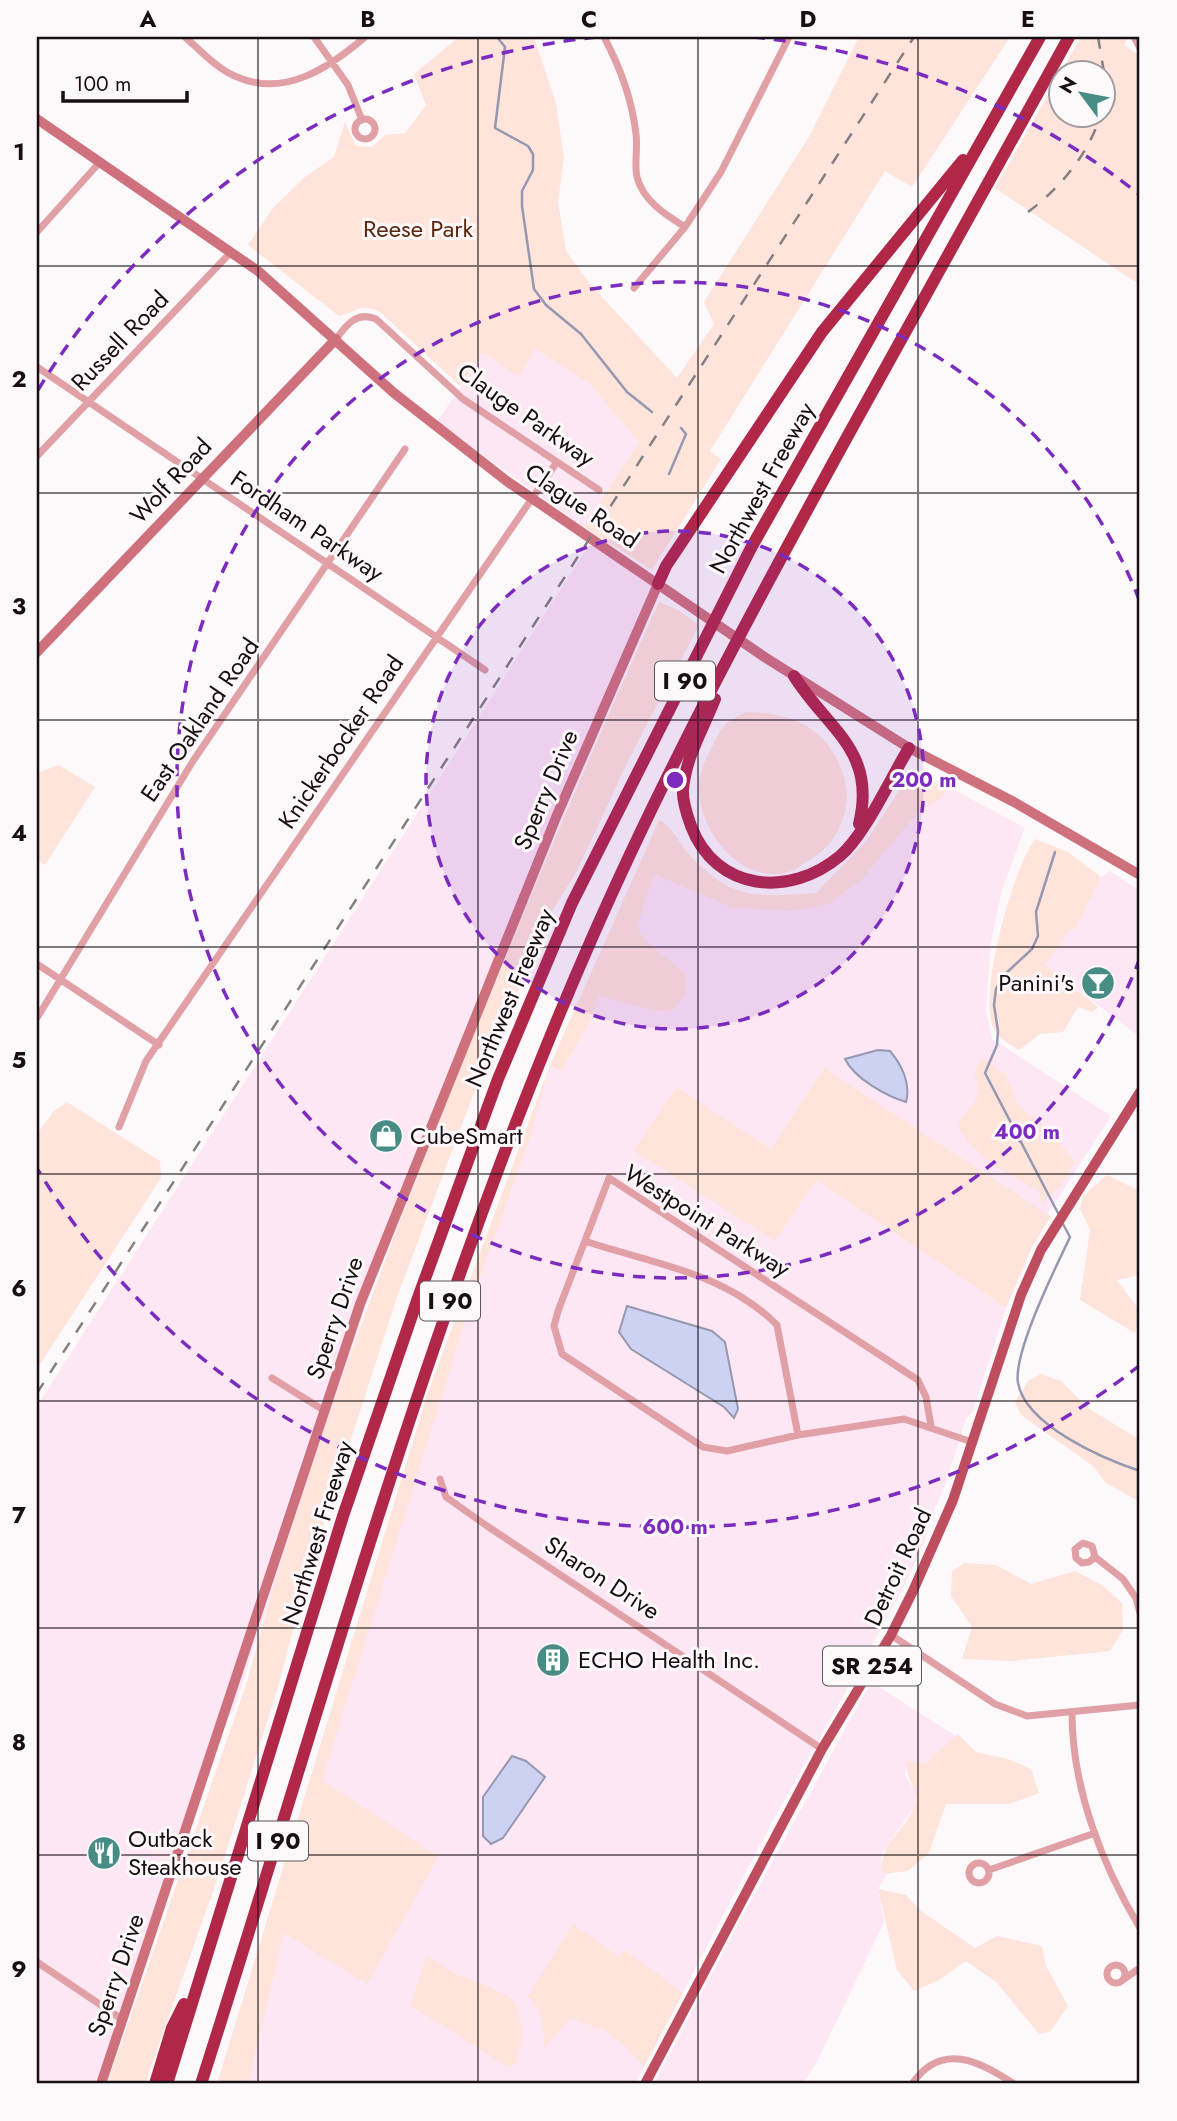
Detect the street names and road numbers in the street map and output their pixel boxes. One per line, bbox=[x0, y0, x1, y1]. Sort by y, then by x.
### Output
street label: Russell Road bbox=[63, 283, 177, 399]
street label: Clauge Parkway bbox=[450, 354, 603, 475]
street label: Northwest Freeway bbox=[700, 395, 823, 580]
street label: Wolf Road bbox=[122, 430, 220, 531]
street label: Clague Road bbox=[518, 454, 646, 557]
street label: Fordham Parkway bbox=[224, 461, 391, 590]
street label: East Oakland Road bbox=[132, 631, 267, 809]
street label: Knickerbocker Road bbox=[269, 648, 412, 836]
road number: I 90 bbox=[655, 662, 715, 701]
street label: Sperry Drive bbox=[505, 724, 587, 855]
street label: Northwest Freeway bbox=[456, 903, 563, 1093]
street label: Westpoint Parkway bbox=[618, 1155, 797, 1286]
street label: Sperry Drive bbox=[297, 1252, 372, 1384]
road number: I 90 bbox=[420, 1282, 480, 1320]
street label: Northwest Freeway bbox=[273, 1436, 362, 1629]
street label: Detroit Road bbox=[855, 1502, 940, 1631]
street label: Sharon Drive bbox=[538, 1527, 667, 1628]
road number: SR 254 bbox=[823, 1646, 921, 1686]
road number: I 90 bbox=[248, 1822, 308, 1860]
street label: Sperry Drive bbox=[78, 1909, 153, 2041]

